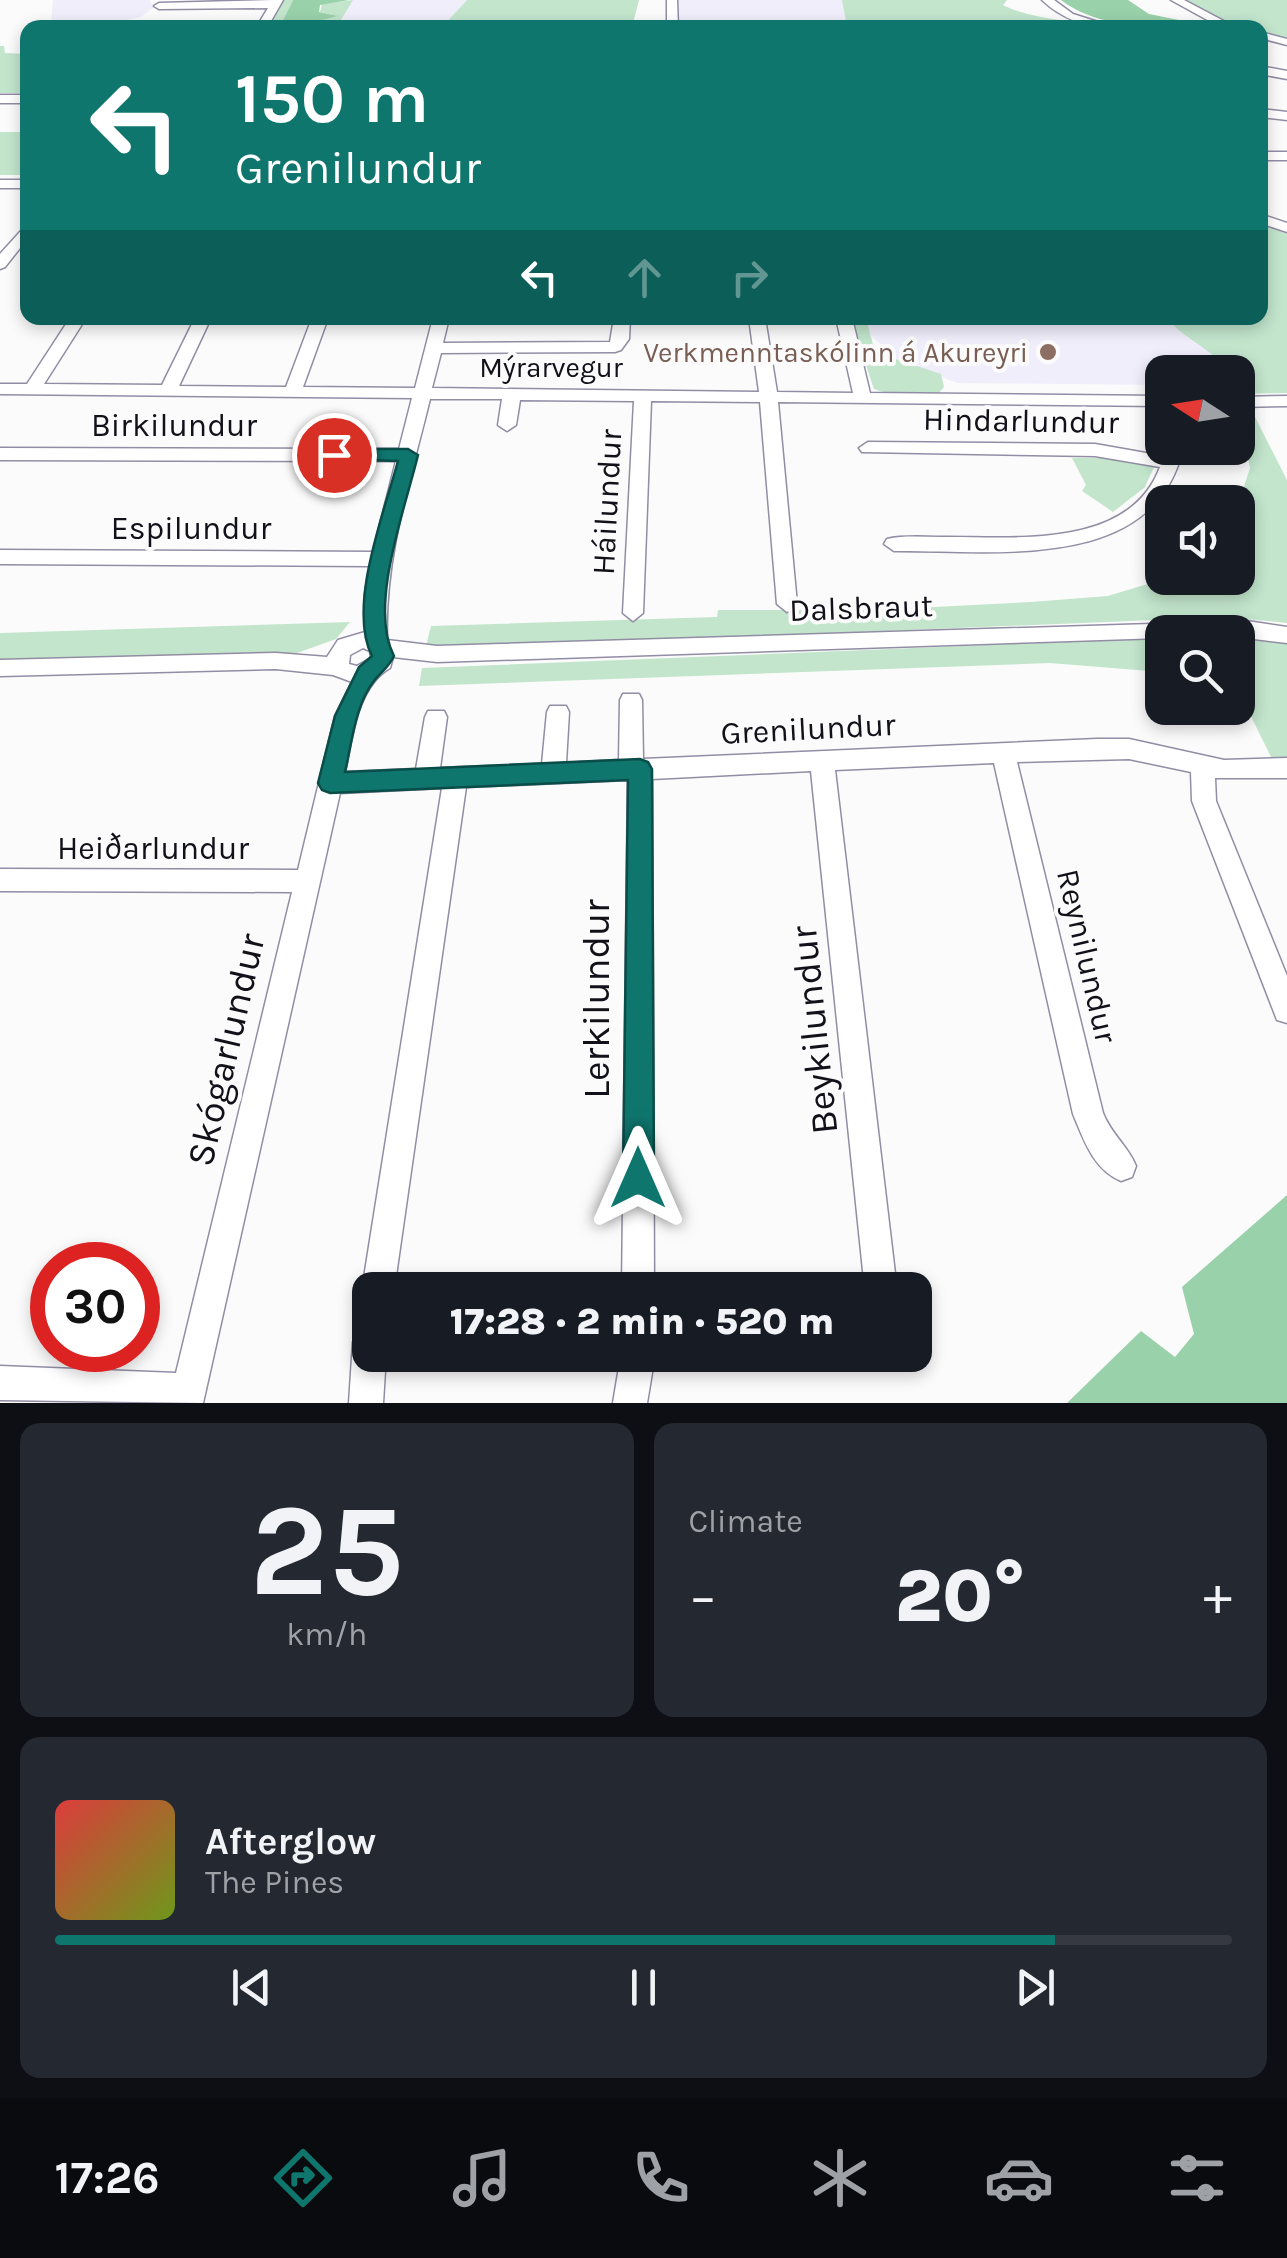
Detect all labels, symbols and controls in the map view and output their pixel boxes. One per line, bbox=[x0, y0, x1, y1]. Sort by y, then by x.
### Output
text: 150 m bbox=[235, 58, 429, 140]
icon: left bbox=[70, 60, 200, 190]
text: Grenilundur bbox=[235, 142, 481, 194]
icon: left bbox=[512, 250, 567, 305]
icon: ahead bbox=[617, 250, 672, 305]
icon: right bbox=[722, 250, 777, 305]
place label: Verkmenntaskólinn á Akureyri bbox=[643, 336, 1028, 369]
marker: Verkmenntaskólinn á Akureyri bbox=[1037, 341, 1059, 363]
street label: Mýrarvegur bbox=[479, 351, 624, 384]
north arrow bbox=[1145, 355, 1255, 465]
map controls bbox=[1145, 355, 1255, 725]
street label: Hindarlundur bbox=[923, 401, 1120, 441]
street label: Birkilundur bbox=[91, 407, 257, 444]
pin bbox=[292, 413, 377, 498]
icon: arrive bbox=[307, 428, 362, 483]
street label: Háilundur bbox=[585, 428, 629, 576]
button: sound bbox=[1145, 485, 1255, 595]
street label: Espilundur bbox=[111, 510, 272, 547]
street label: Dalsbraut bbox=[788, 587, 934, 629]
button: search bbox=[1145, 615, 1255, 725]
street label: Grenilundur bbox=[720, 706, 897, 752]
street label: Heiðarlundur bbox=[57, 830, 249, 867]
street label: Reynilundur bbox=[1049, 865, 1125, 1047]
street label: Lerkilundur bbox=[574, 899, 619, 1099]
street label: Beykilundur bbox=[781, 923, 847, 1136]
street label: Skógarlundur bbox=[177, 929, 275, 1171]
position arrow bbox=[586, 1126, 690, 1230]
speed limit sign: 30 bbox=[30, 1242, 160, 1372]
text: 17:28 · 2 min · 520 m bbox=[450, 1299, 834, 1344]
text: 25 bbox=[250, 1475, 404, 1627]
text: Climate bbox=[689, 1503, 803, 1540]
text: 20° bbox=[895, 1552, 1026, 1640]
text: − bbox=[689, 1564, 717, 1628]
text: + bbox=[1203, 1564, 1232, 1628]
text: km/h bbox=[286, 1616, 367, 1653]
text: Afterglow bbox=[205, 1819, 376, 1864]
text: The Pines bbox=[205, 1864, 344, 1901]
icon: previous bbox=[224, 1960, 279, 2015]
icon: pause bbox=[616, 1960, 671, 2015]
icon: next bbox=[1008, 1960, 1063, 2015]
icon: directions bbox=[268, 2143, 338, 2213]
icon: music bbox=[447, 2143, 517, 2213]
icon: phone bbox=[626, 2143, 696, 2213]
icon: climate bbox=[805, 2143, 875, 2213]
icon: car bbox=[984, 2143, 1054, 2213]
icon: filters bbox=[1162, 2143, 1232, 2213]
text: 17:26 bbox=[54, 2152, 160, 2204]

